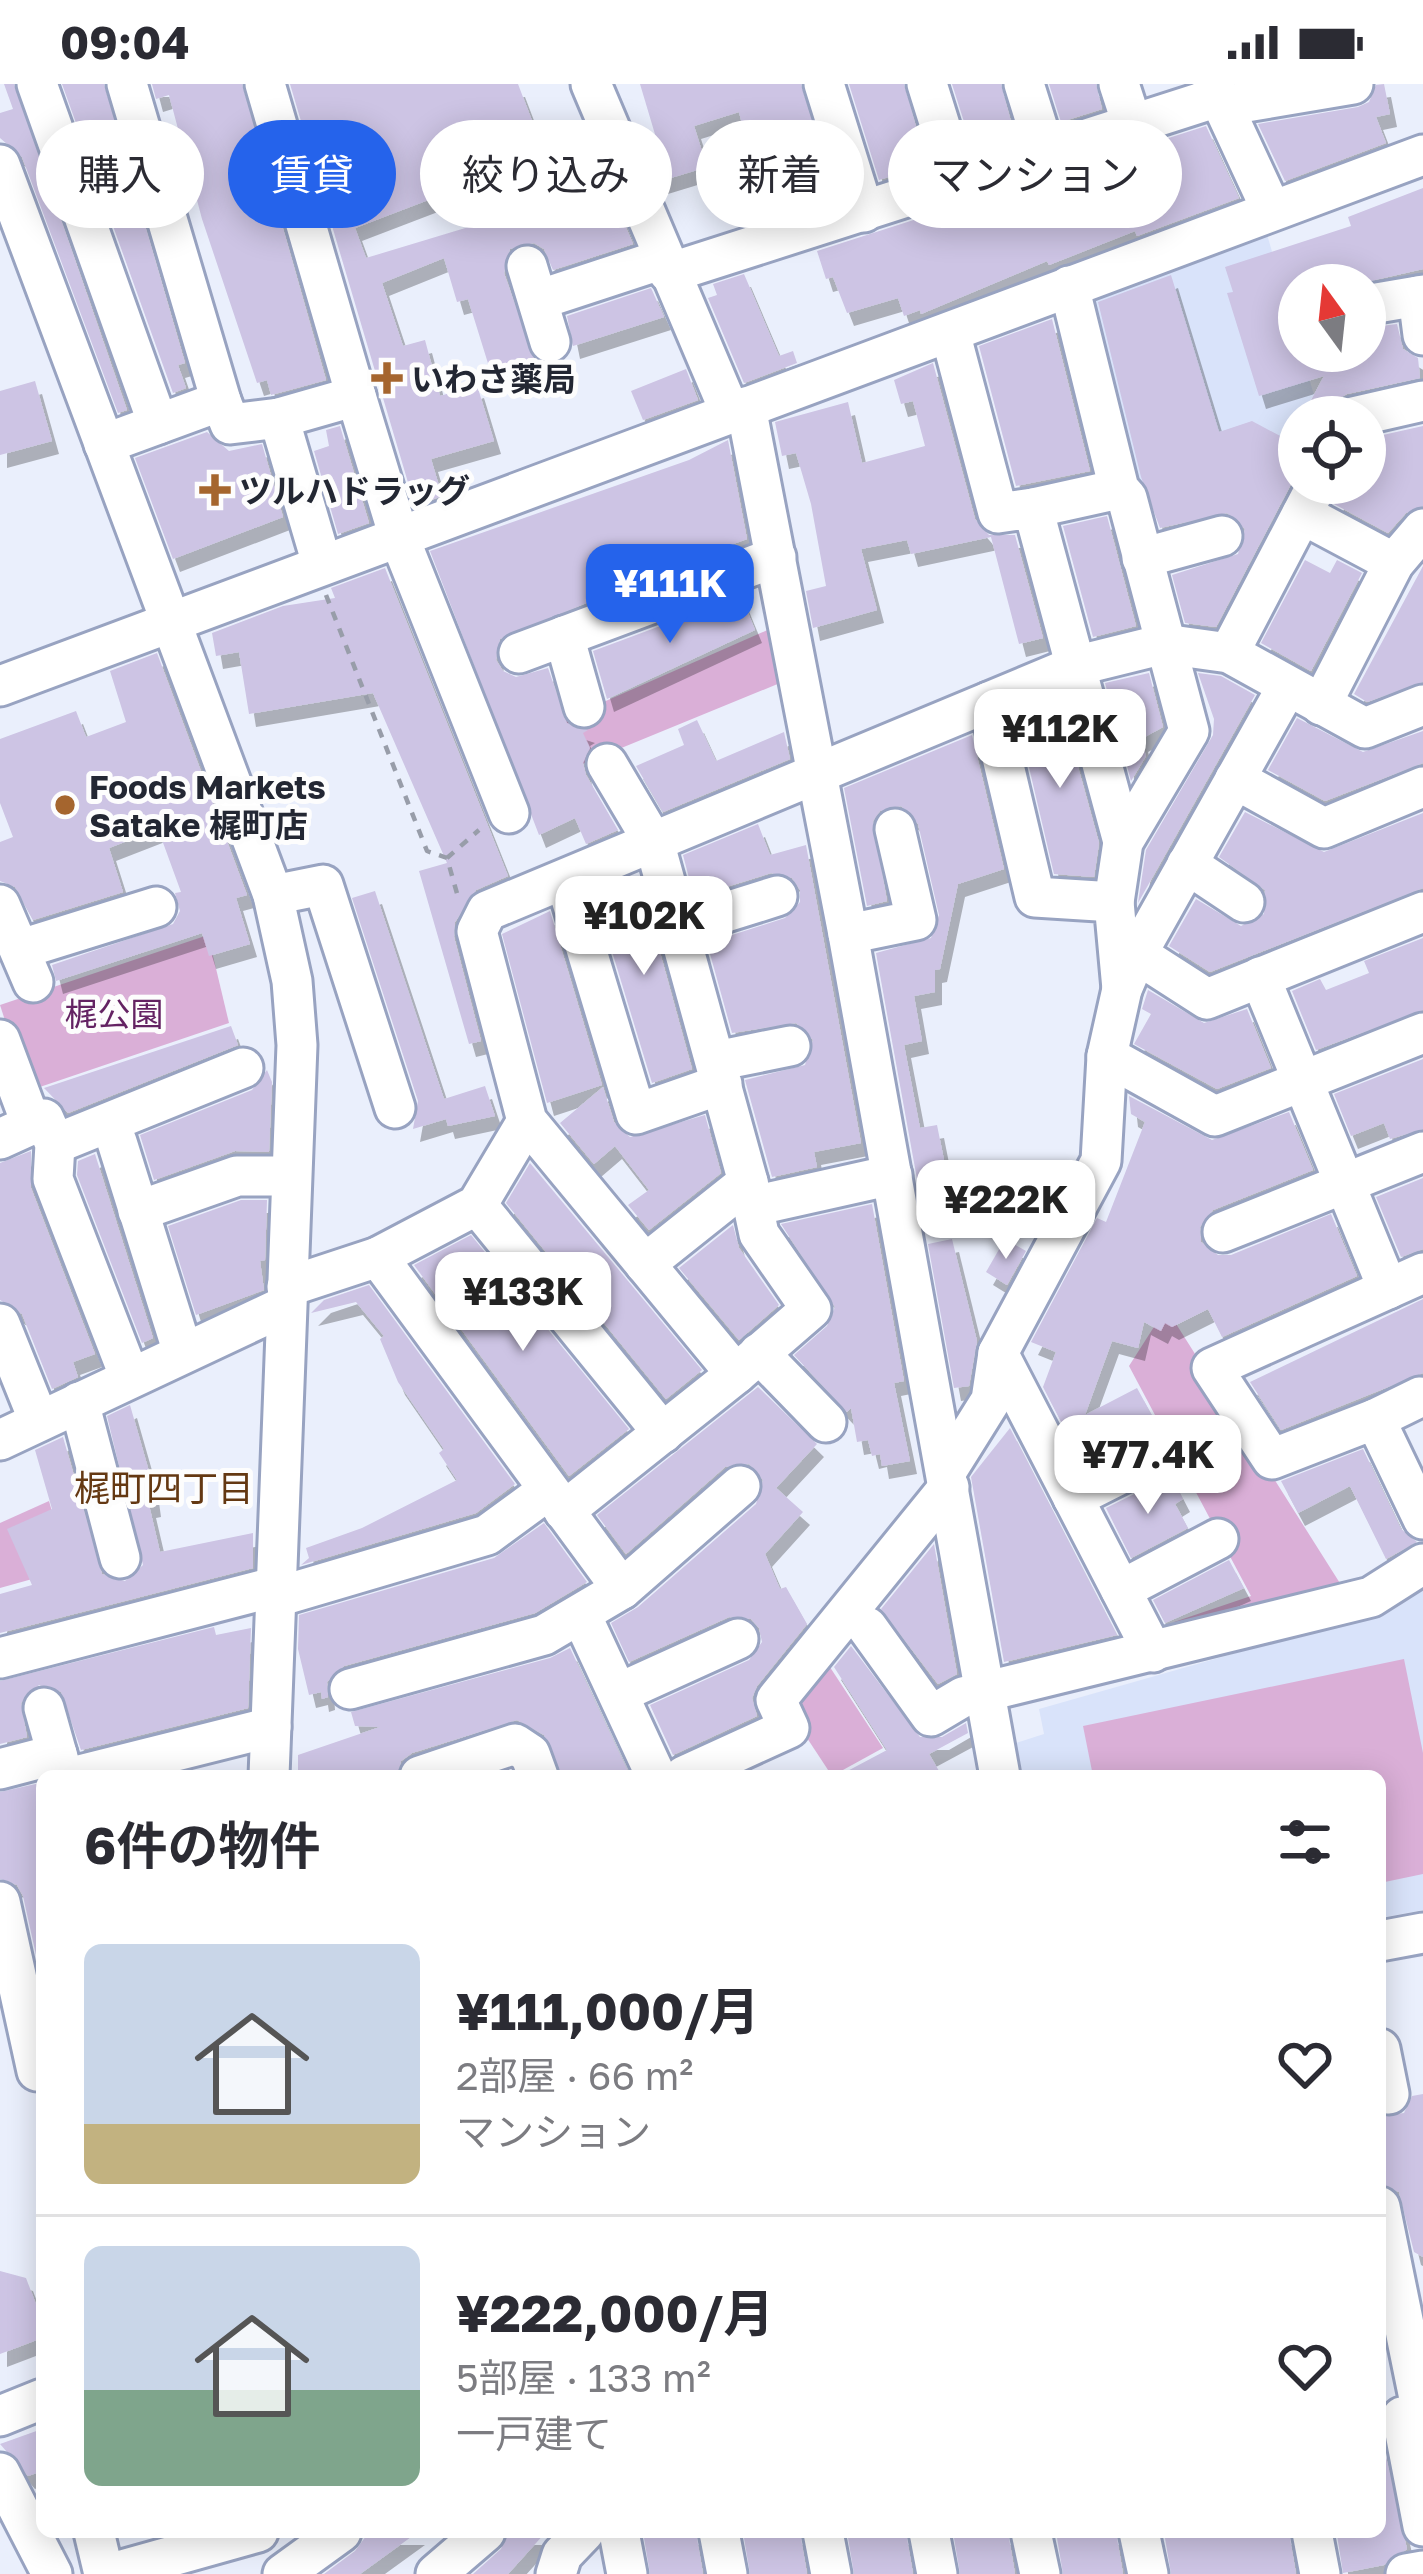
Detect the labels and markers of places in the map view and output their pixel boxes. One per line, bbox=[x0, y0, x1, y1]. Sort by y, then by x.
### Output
place label: いわさ薬局 bbox=[411, 359, 576, 398]
marker: いわさ薬局 bbox=[374, 365, 400, 391]
place label: ツルハドラッグ bbox=[239, 471, 470, 510]
marker: ツルハドラッグ bbox=[202, 477, 228, 503]
pin: ¥111K bbox=[586, 544, 754, 646]
pin: ¥112K bbox=[976, 689, 1144, 791]
place label: Foods Markets Satake 梶町店 bbox=[89, 767, 326, 844]
marker: Foods Markets Satake 梶町店 bbox=[52, 792, 78, 818]
pin: ¥102K bbox=[560, 876, 728, 978]
pin: ¥222K bbox=[922, 1160, 1090, 1262]
pin: ¥133K bbox=[439, 1252, 607, 1354]
pin: ¥77.4K bbox=[1050, 1415, 1246, 1517]

